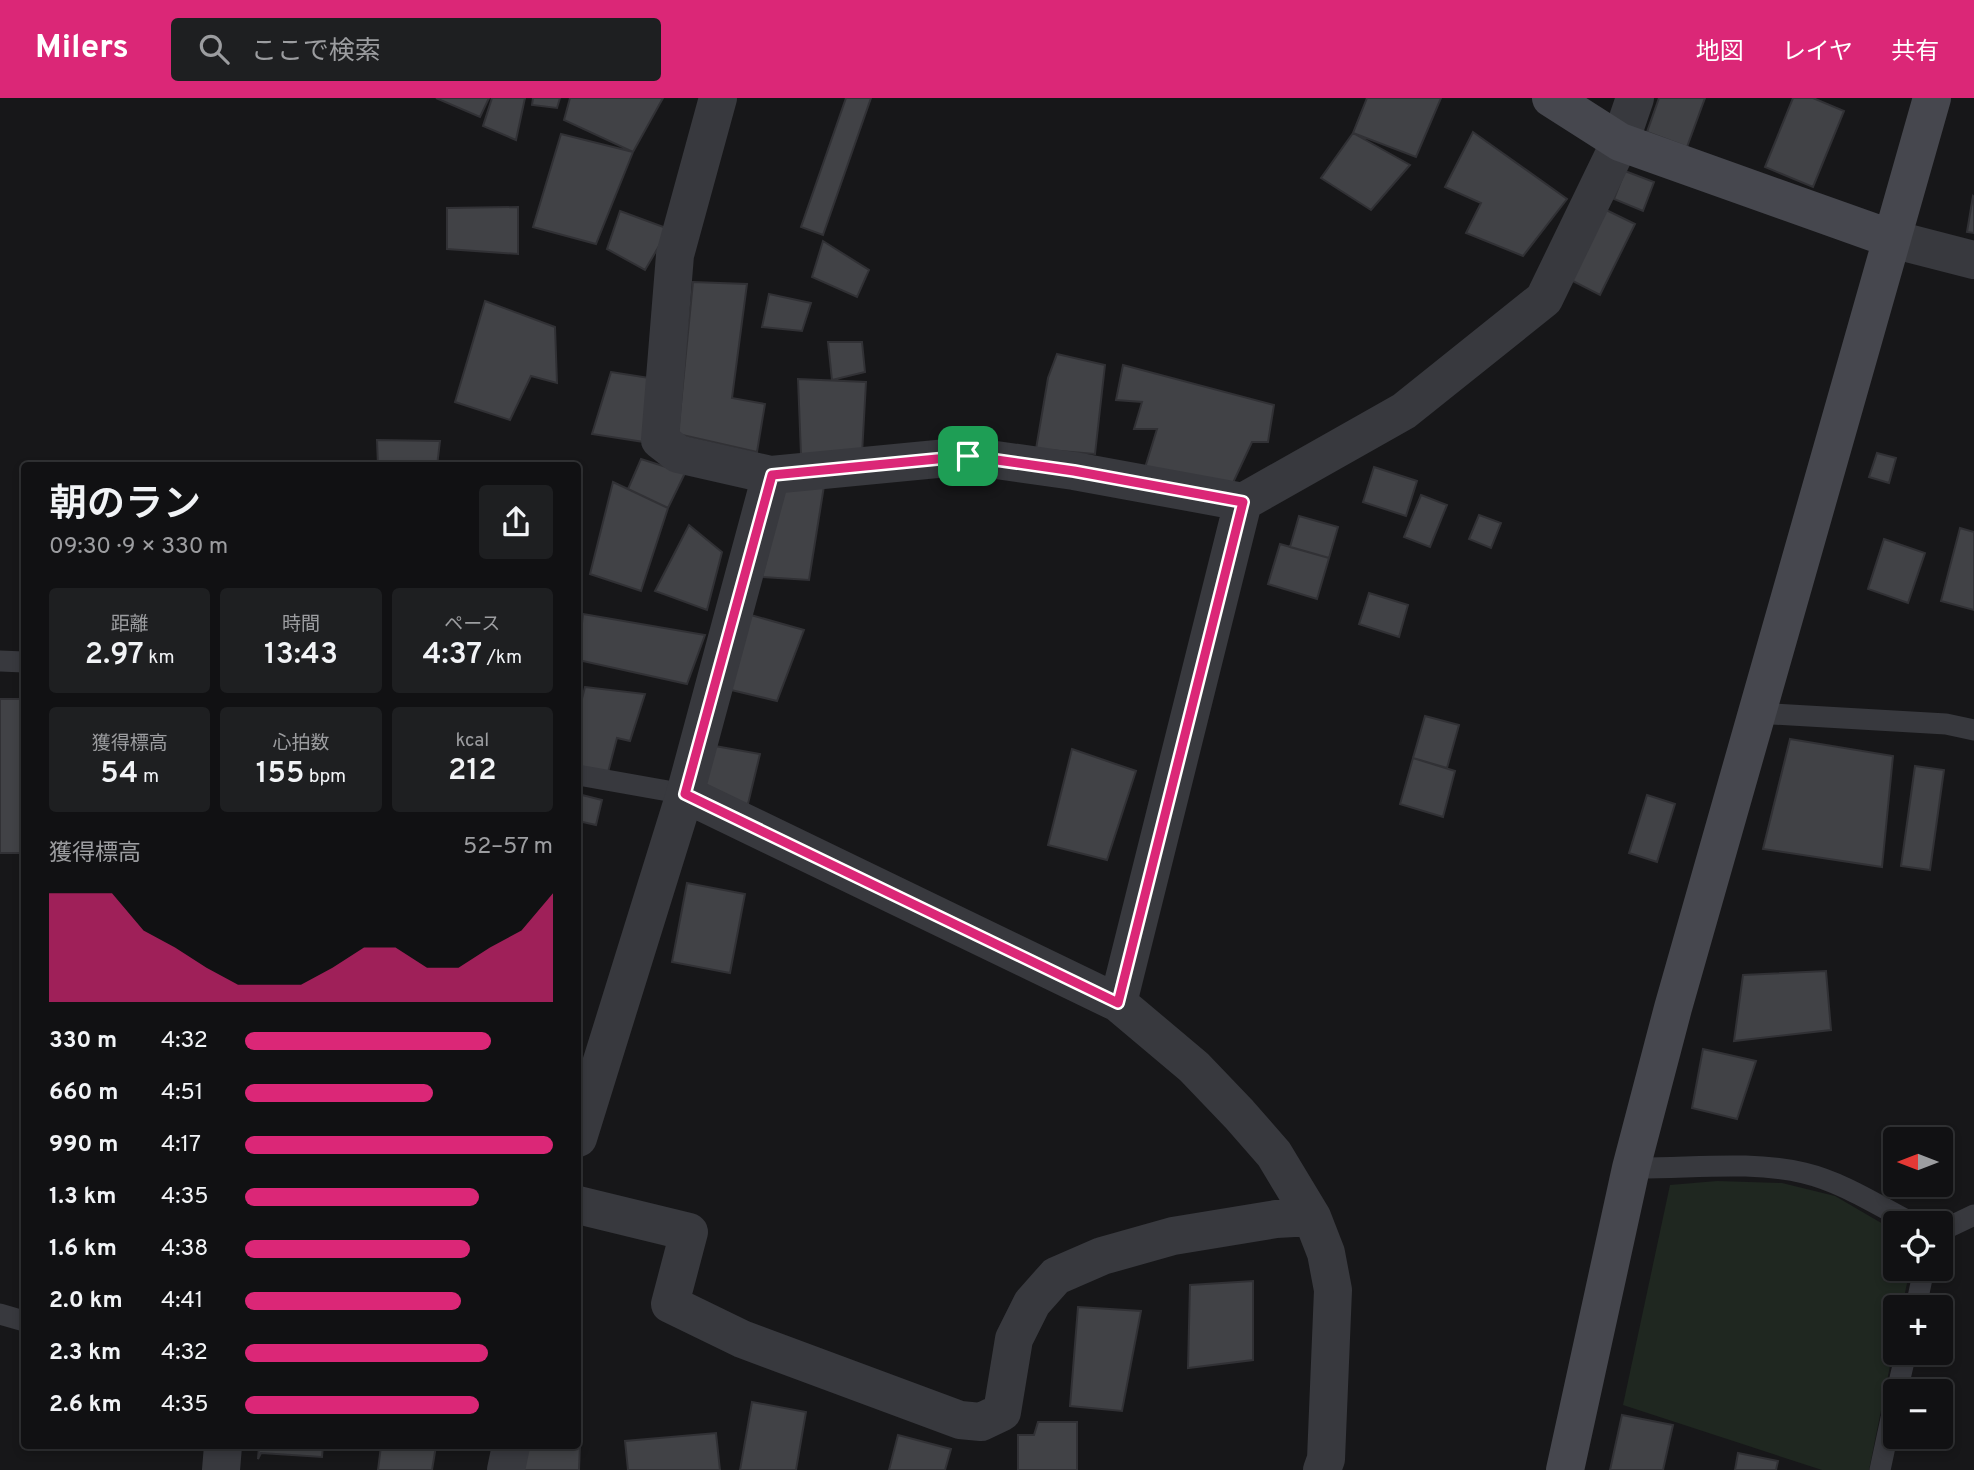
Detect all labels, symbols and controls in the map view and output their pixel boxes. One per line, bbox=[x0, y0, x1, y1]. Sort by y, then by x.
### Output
search box bbox=[171, 18, 661, 81]
text: Milers bbox=[35, 28, 129, 70]
icon: search bbox=[195, 30, 233, 68]
text: ここで検索 bbox=[251, 36, 381, 69]
text: 地図 bbox=[1696, 38, 1744, 68]
text: レイヤ bbox=[1782, 38, 1853, 68]
text: 共有 bbox=[1891, 38, 1939, 68]
pin bbox=[938, 426, 998, 486]
icon: arrive bbox=[949, 437, 987, 475]
text: 朝のラン bbox=[49, 482, 201, 531]
button: share bbox=[479, 485, 553, 559]
text: 09:30 · 9 × 330 m bbox=[49, 533, 228, 562]
text: 距離 bbox=[111, 613, 149, 637]
text: 時間 bbox=[282, 613, 320, 637]
text: ペース bbox=[444, 613, 500, 637]
text: 2.97 bbox=[85, 637, 144, 674]
text: 13:43 bbox=[264, 637, 338, 674]
text: 4:37 bbox=[423, 637, 482, 674]
text: km bbox=[144, 646, 175, 670]
text: /km bbox=[482, 646, 522, 670]
text: kcal bbox=[455, 729, 489, 753]
text: 獲得標高 bbox=[92, 732, 168, 756]
text: 心拍数 bbox=[272, 732, 330, 756]
text: 212 bbox=[448, 753, 497, 790]
text: 54 bbox=[100, 756, 138, 793]
text: 155 bbox=[256, 756, 304, 793]
text: m bbox=[138, 765, 159, 789]
text: bpm bbox=[304, 765, 346, 789]
text: 52–57 m bbox=[463, 833, 553, 862]
text: 獲得標高 bbox=[49, 840, 141, 869]
text: 330 m bbox=[49, 1027, 117, 1056]
text: 4:32 bbox=[161, 1027, 208, 1056]
text: 660 m bbox=[49, 1079, 118, 1108]
text: 4:51 bbox=[161, 1079, 203, 1108]
north arrow bbox=[1883, 1127, 1953, 1197]
map controls bbox=[1883, 1127, 1953, 1449]
text: 990 m bbox=[49, 1131, 118, 1160]
text: 4:17 bbox=[161, 1131, 201, 1160]
text: 1.3 km bbox=[49, 1183, 116, 1212]
text: 4:35 bbox=[161, 1183, 209, 1212]
button: locate bbox=[1883, 1211, 1953, 1281]
text: 1.6 km bbox=[49, 1235, 117, 1264]
text: 4:38 bbox=[161, 1235, 208, 1264]
text: 2.0 km bbox=[49, 1287, 123, 1316]
text: 4:41 bbox=[161, 1287, 203, 1316]
button: + bbox=[1883, 1295, 1953, 1365]
text: 2.3 km bbox=[49, 1339, 121, 1368]
text: 4:32 bbox=[161, 1339, 208, 1368]
button: − bbox=[1883, 1379, 1953, 1449]
text: 2.6 km bbox=[49, 1391, 122, 1420]
text: 4:35 bbox=[161, 1391, 209, 1420]

